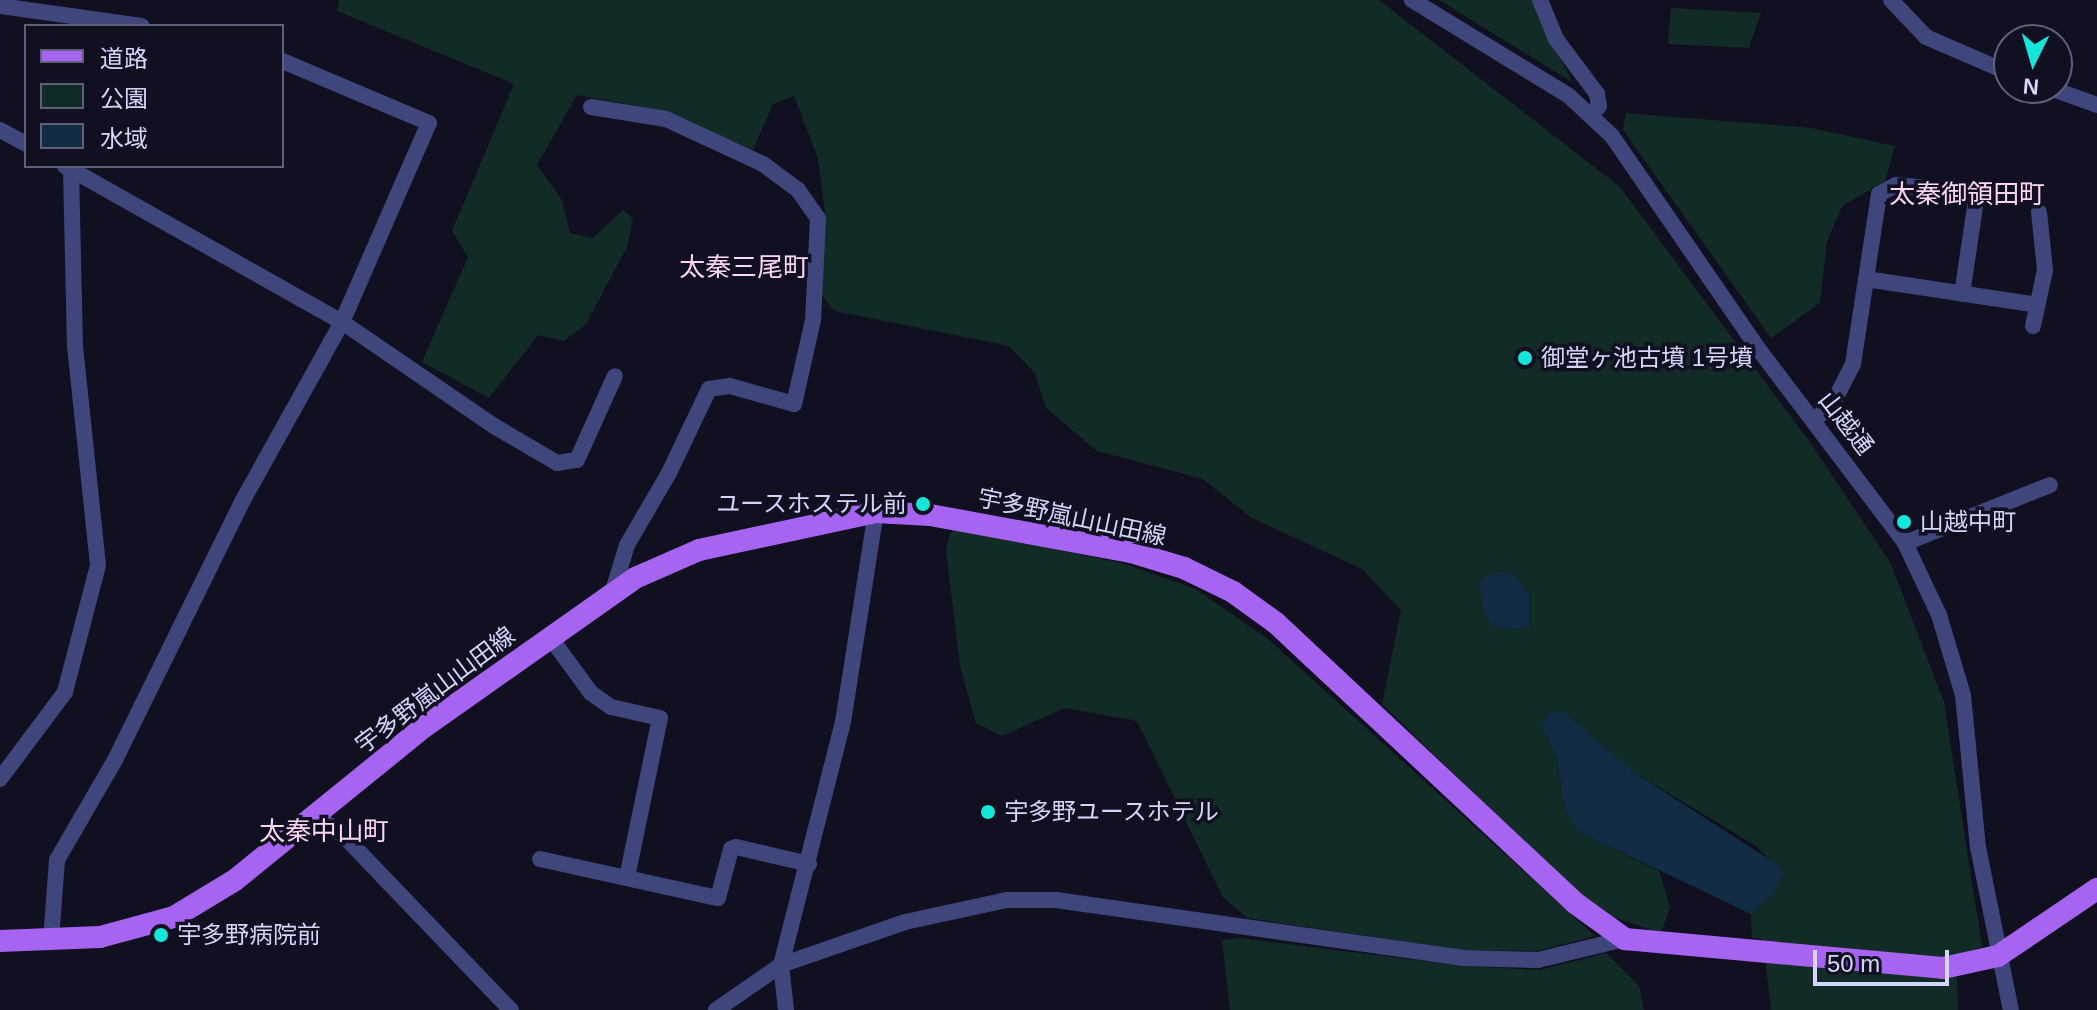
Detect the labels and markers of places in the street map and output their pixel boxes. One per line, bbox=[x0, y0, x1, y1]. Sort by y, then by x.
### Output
place label: 御堂ヶ池古墳 1号墳 bbox=[1541, 344, 1753, 372]
marker: 御堂ヶ池古墳 1号墳 bbox=[1516, 349, 1534, 367]
place label: ユースホステル前 bbox=[715, 490, 907, 518]
marker: ユースホステル前 bbox=[914, 495, 932, 513]
place label: 山越中町 bbox=[1920, 508, 2016, 536]
marker: 山越中町 bbox=[1895, 513, 1913, 531]
place label: 宇多野ユースホテル bbox=[1004, 798, 1220, 826]
marker: 宇多野ユースホテル bbox=[979, 803, 997, 821]
place label: 宇多野病院前 bbox=[177, 921, 321, 949]
marker: 宇多野病院前 bbox=[152, 926, 170, 944]

